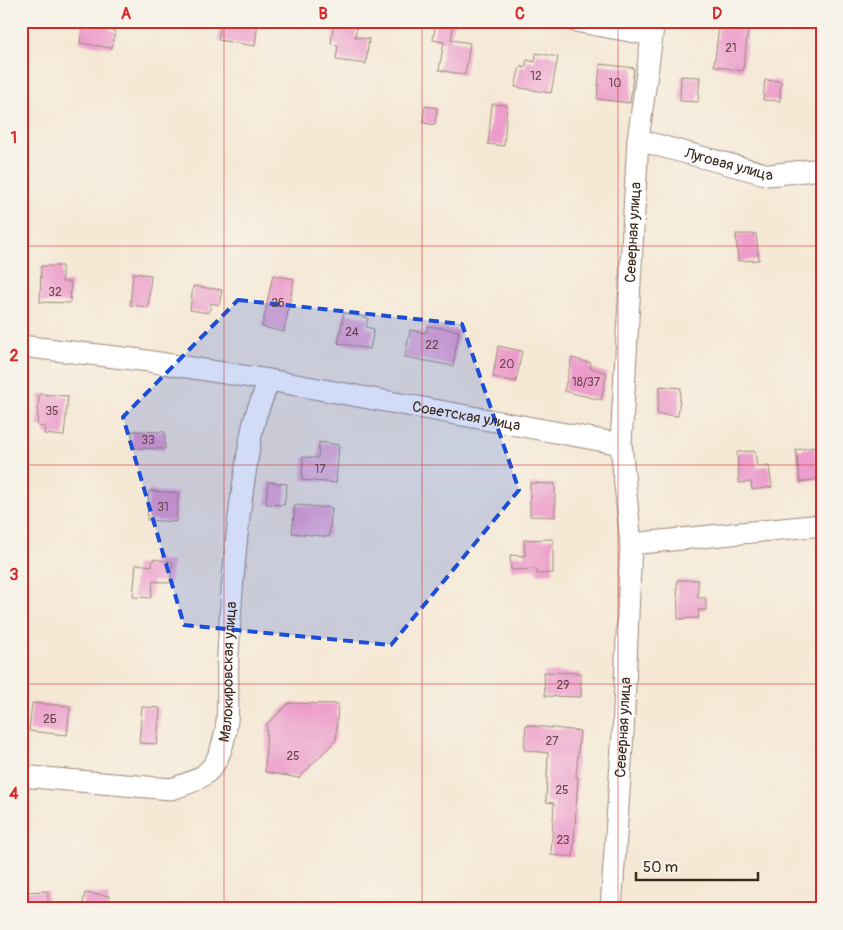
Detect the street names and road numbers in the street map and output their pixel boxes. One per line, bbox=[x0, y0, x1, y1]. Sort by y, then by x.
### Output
street label: Луговая улица bbox=[682, 143, 774, 185]
street label: Северная улица bbox=[621, 181, 645, 283]
street label: Советская улица bbox=[411, 397, 522, 435]
street label: Малокировская улица bbox=[214, 601, 241, 744]
street label: Северная улица bbox=[610, 677, 635, 778]

